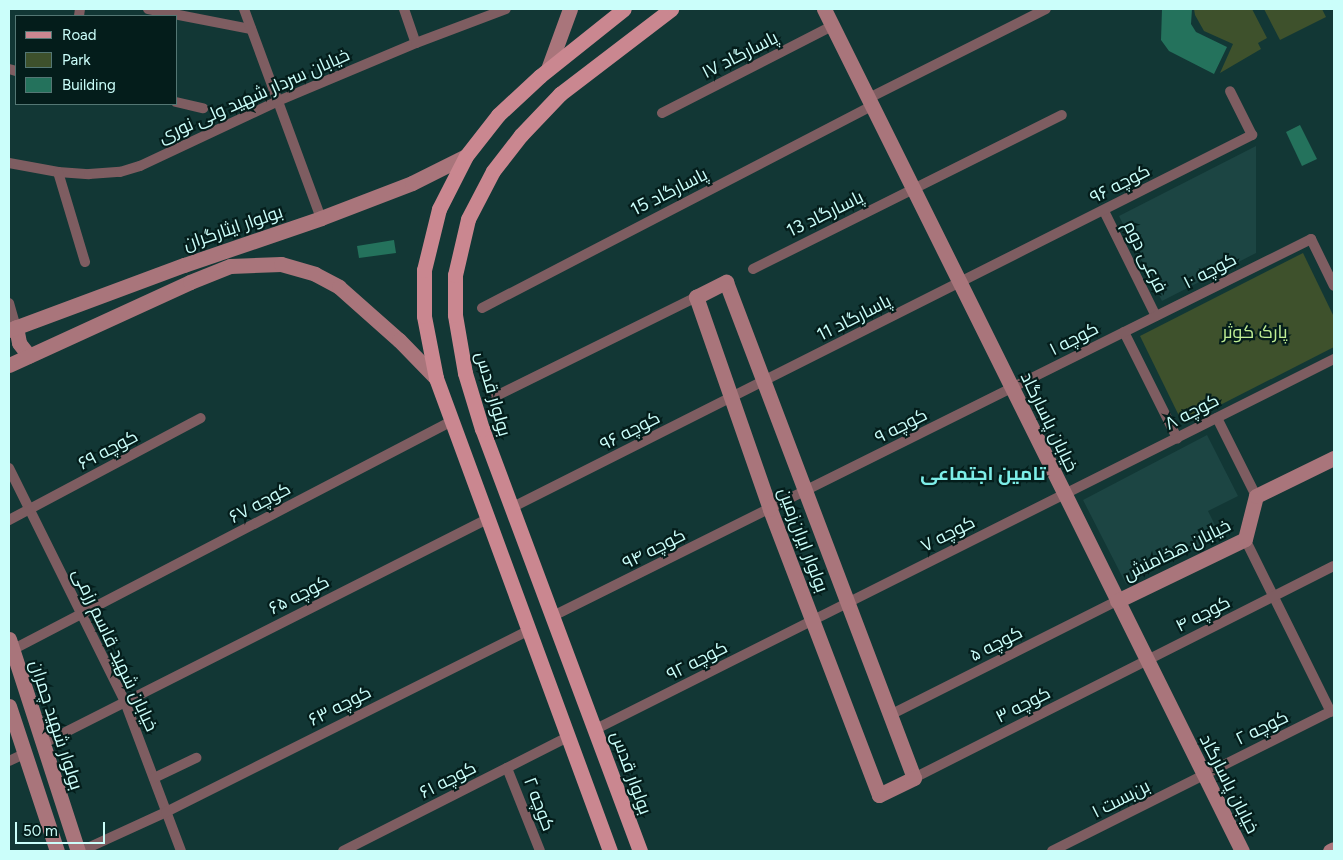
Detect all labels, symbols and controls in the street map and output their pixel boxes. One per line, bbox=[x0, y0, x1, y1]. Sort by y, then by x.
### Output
legend bbox=[15, 15, 178, 105]
text: Road bbox=[62, 26, 97, 44]
street label: پاسارگاد ۱۷ bbox=[698, 27, 782, 83]
street label: خیابان سردار شهید ولی نوری bbox=[155, 44, 353, 148]
text: Park bbox=[62, 51, 91, 69]
text: Building bbox=[62, 76, 116, 94]
street label: کوچه ۹۶ bbox=[1086, 160, 1154, 208]
street label: پاسارگاد 15 bbox=[627, 163, 711, 221]
street label: پاسارگاد 13 bbox=[783, 186, 867, 242]
street label: بولوار ایثارگران bbox=[180, 201, 286, 255]
street label: فرعی دوم bbox=[1118, 218, 1172, 296]
street label: کوچه ۱۰ bbox=[1180, 249, 1240, 293]
street label: پاسارگاد 11 bbox=[813, 290, 895, 346]
street label: کوچه ۱ bbox=[1046, 318, 1102, 360]
park label: پارک کوثر bbox=[1222, 321, 1288, 343]
street label: بولوار قدس bbox=[471, 349, 515, 439]
street label: خیابان پاسارگاد bbox=[1016, 369, 1082, 475]
street label: کوچه ۸ bbox=[1161, 389, 1223, 435]
street label: کوچه ۹ bbox=[871, 404, 931, 448]
street label: کوچه ۹۶ bbox=[596, 407, 664, 455]
street label: کوچه ۶۹ bbox=[74, 425, 142, 475]
district label: تامین اجتماعی bbox=[920, 463, 1046, 485]
street label: کوچه ۶۷ bbox=[226, 478, 294, 528]
street label: بولوار ایران‌زمین bbox=[773, 484, 833, 596]
street label: کوچه ۷ bbox=[917, 511, 979, 557]
street label: خیابان هخامنش bbox=[1120, 515, 1234, 585]
street label: کوچه ۹۴ bbox=[619, 524, 689, 574]
street label: خیابان شهید قاسم رزمی bbox=[68, 565, 162, 735]
street label: کوچه ۶۵ bbox=[265, 571, 333, 619]
street label: کوچه ۴ bbox=[1172, 591, 1234, 637]
street label: کوچه ۵ bbox=[966, 622, 1026, 666]
street label: کوچه ۹۲ bbox=[663, 637, 731, 685]
street label: بولوار شهید چمران bbox=[25, 657, 87, 793]
street label: کوچه ۶۳ bbox=[305, 681, 375, 731]
street label: کوچه ۳ bbox=[992, 682, 1054, 728]
street label: کوچه ۲ bbox=[1232, 706, 1292, 750]
street label: بولوار قدس bbox=[606, 728, 656, 818]
street label: خیابان پاسارگاد bbox=[1195, 731, 1263, 837]
street label: کوچه ۶۱ bbox=[416, 757, 480, 803]
street label: کوچه ۲ bbox=[519, 774, 559, 834]
street label: بن‌بست ۱ bbox=[1088, 775, 1154, 823]
scale bar bbox=[18, 812, 108, 844]
text: 50 m bbox=[23, 822, 58, 840]

